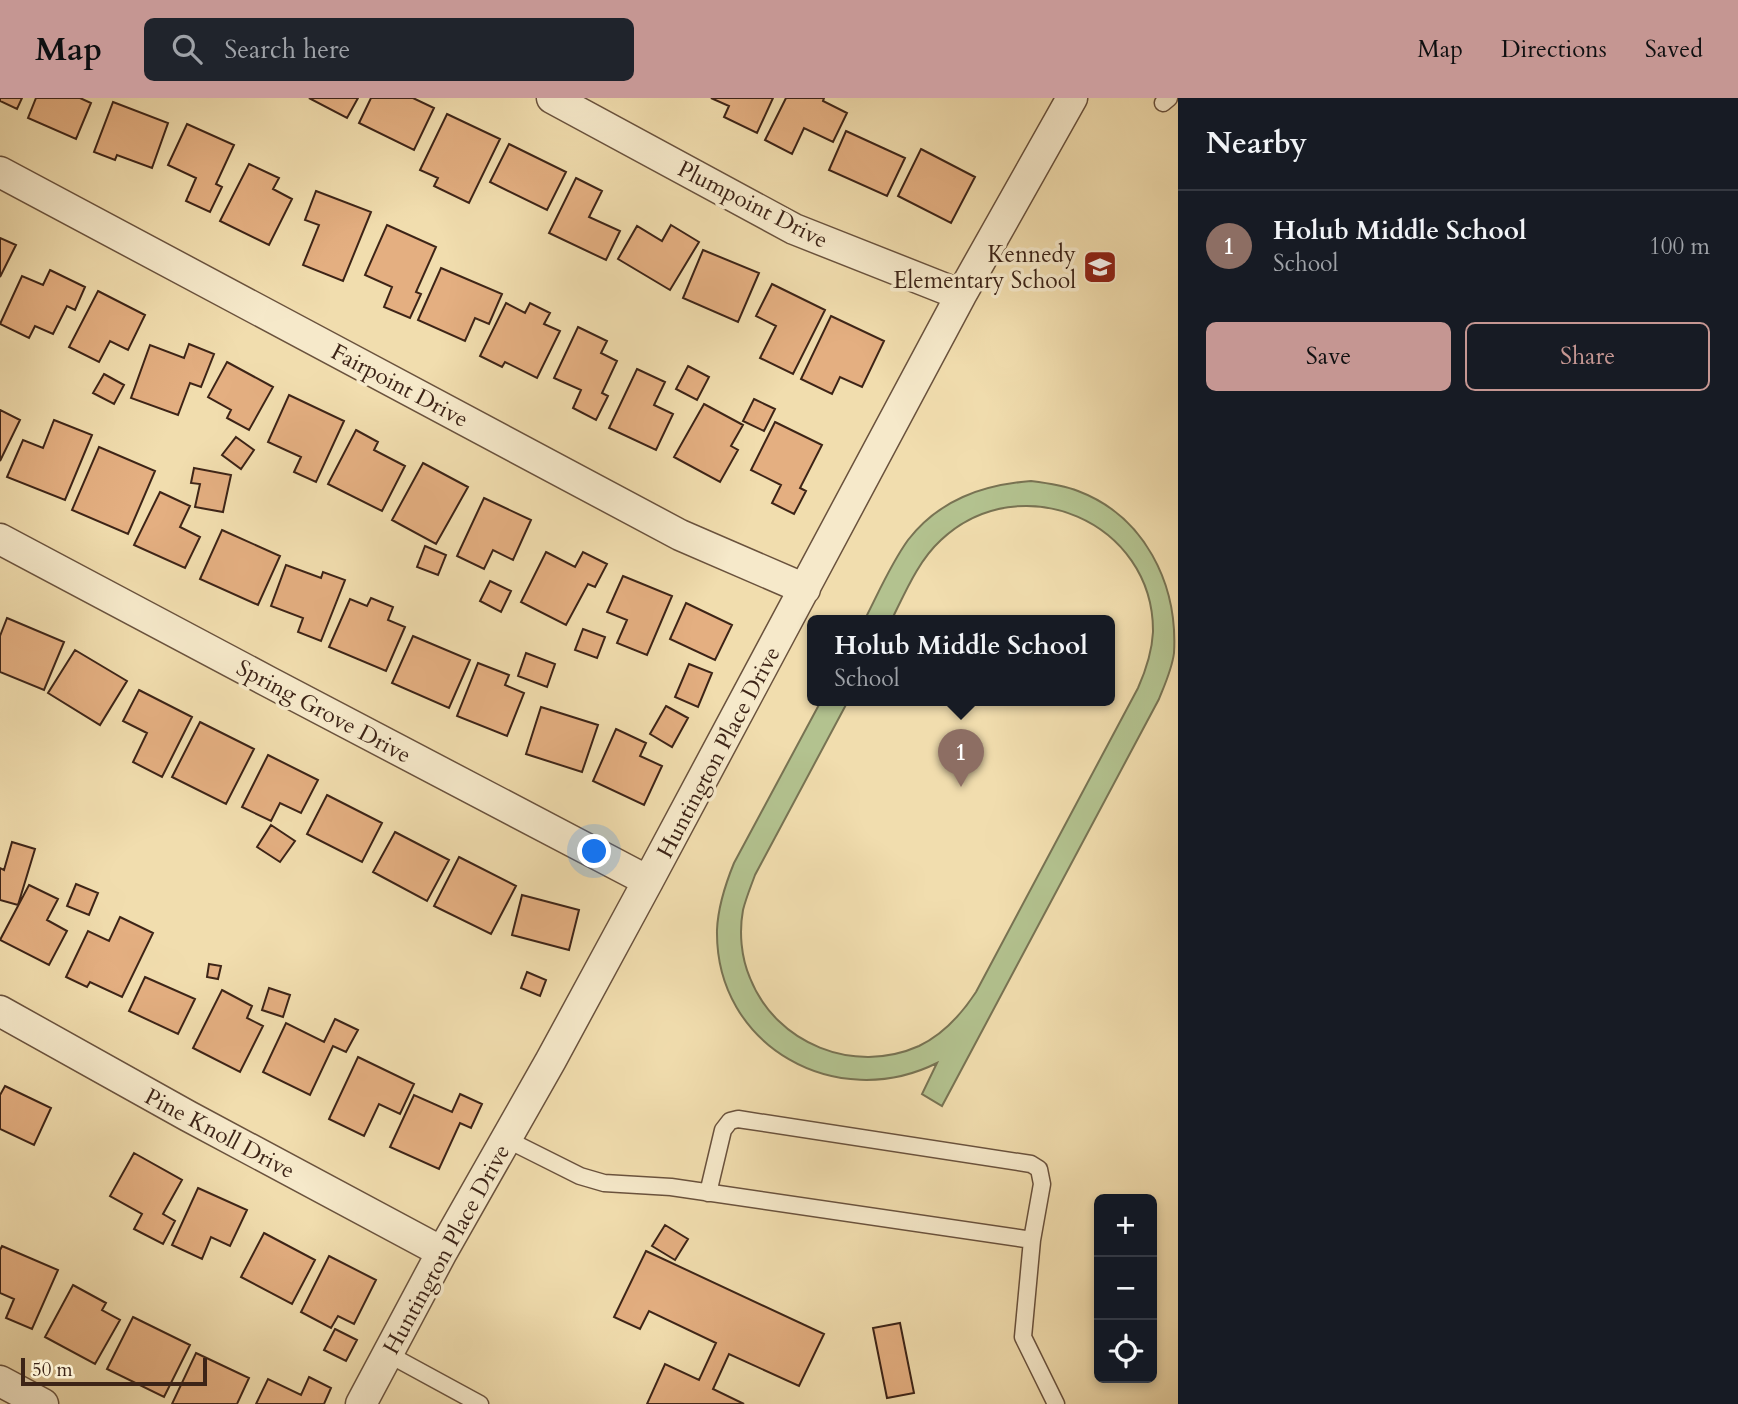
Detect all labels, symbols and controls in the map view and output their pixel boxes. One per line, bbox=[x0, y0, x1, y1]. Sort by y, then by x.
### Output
search box bbox=[144, 18, 634, 81]
text: Map bbox=[35, 27, 102, 72]
icon: search bbox=[168, 30, 206, 68]
text: Search here bbox=[224, 32, 350, 67]
text: Map bbox=[1417, 33, 1463, 66]
text: Directions bbox=[1501, 33, 1607, 66]
text: Saved bbox=[1645, 33, 1703, 66]
text: Nearby bbox=[1206, 123, 1307, 164]
street label: Plumpoint Drive bbox=[672, 153, 833, 256]
text: Holub Middle School bbox=[1273, 213, 1527, 248]
text: 1 bbox=[1223, 231, 1235, 262]
text: 100 m bbox=[1649, 231, 1710, 262]
place label: Kennedy Elementary School bbox=[893, 239, 1076, 296]
school or university icon: Kennedy Elementary School bbox=[1081, 248, 1119, 286]
text: School bbox=[1273, 248, 1338, 279]
button: Save bbox=[1206, 322, 1451, 391]
button: Share bbox=[1465, 322, 1710, 391]
street label: Fairpoint Drive bbox=[326, 336, 474, 435]
popup bbox=[807, 615, 1115, 706]
text: Holub Middle School bbox=[834, 628, 1088, 663]
street label: Huntington Place Drive bbox=[649, 641, 787, 864]
street label: Spring Grove Drive bbox=[231, 652, 417, 771]
text: School bbox=[834, 663, 900, 694]
pin: 1 bbox=[938, 729, 984, 787]
your location bbox=[577, 834, 611, 868]
street label: Pine Knoll Drive bbox=[139, 1081, 300, 1186]
street label: Huntington Place Drive bbox=[376, 1139, 517, 1360]
map controls bbox=[1094, 1194, 1157, 1383]
button: + bbox=[1094, 1194, 1157, 1257]
button: − bbox=[1094, 1257, 1157, 1320]
button: locate bbox=[1094, 1320, 1157, 1383]
scale bar bbox=[21, 1355, 206, 1387]
text: 50 m bbox=[32, 1357, 73, 1383]

